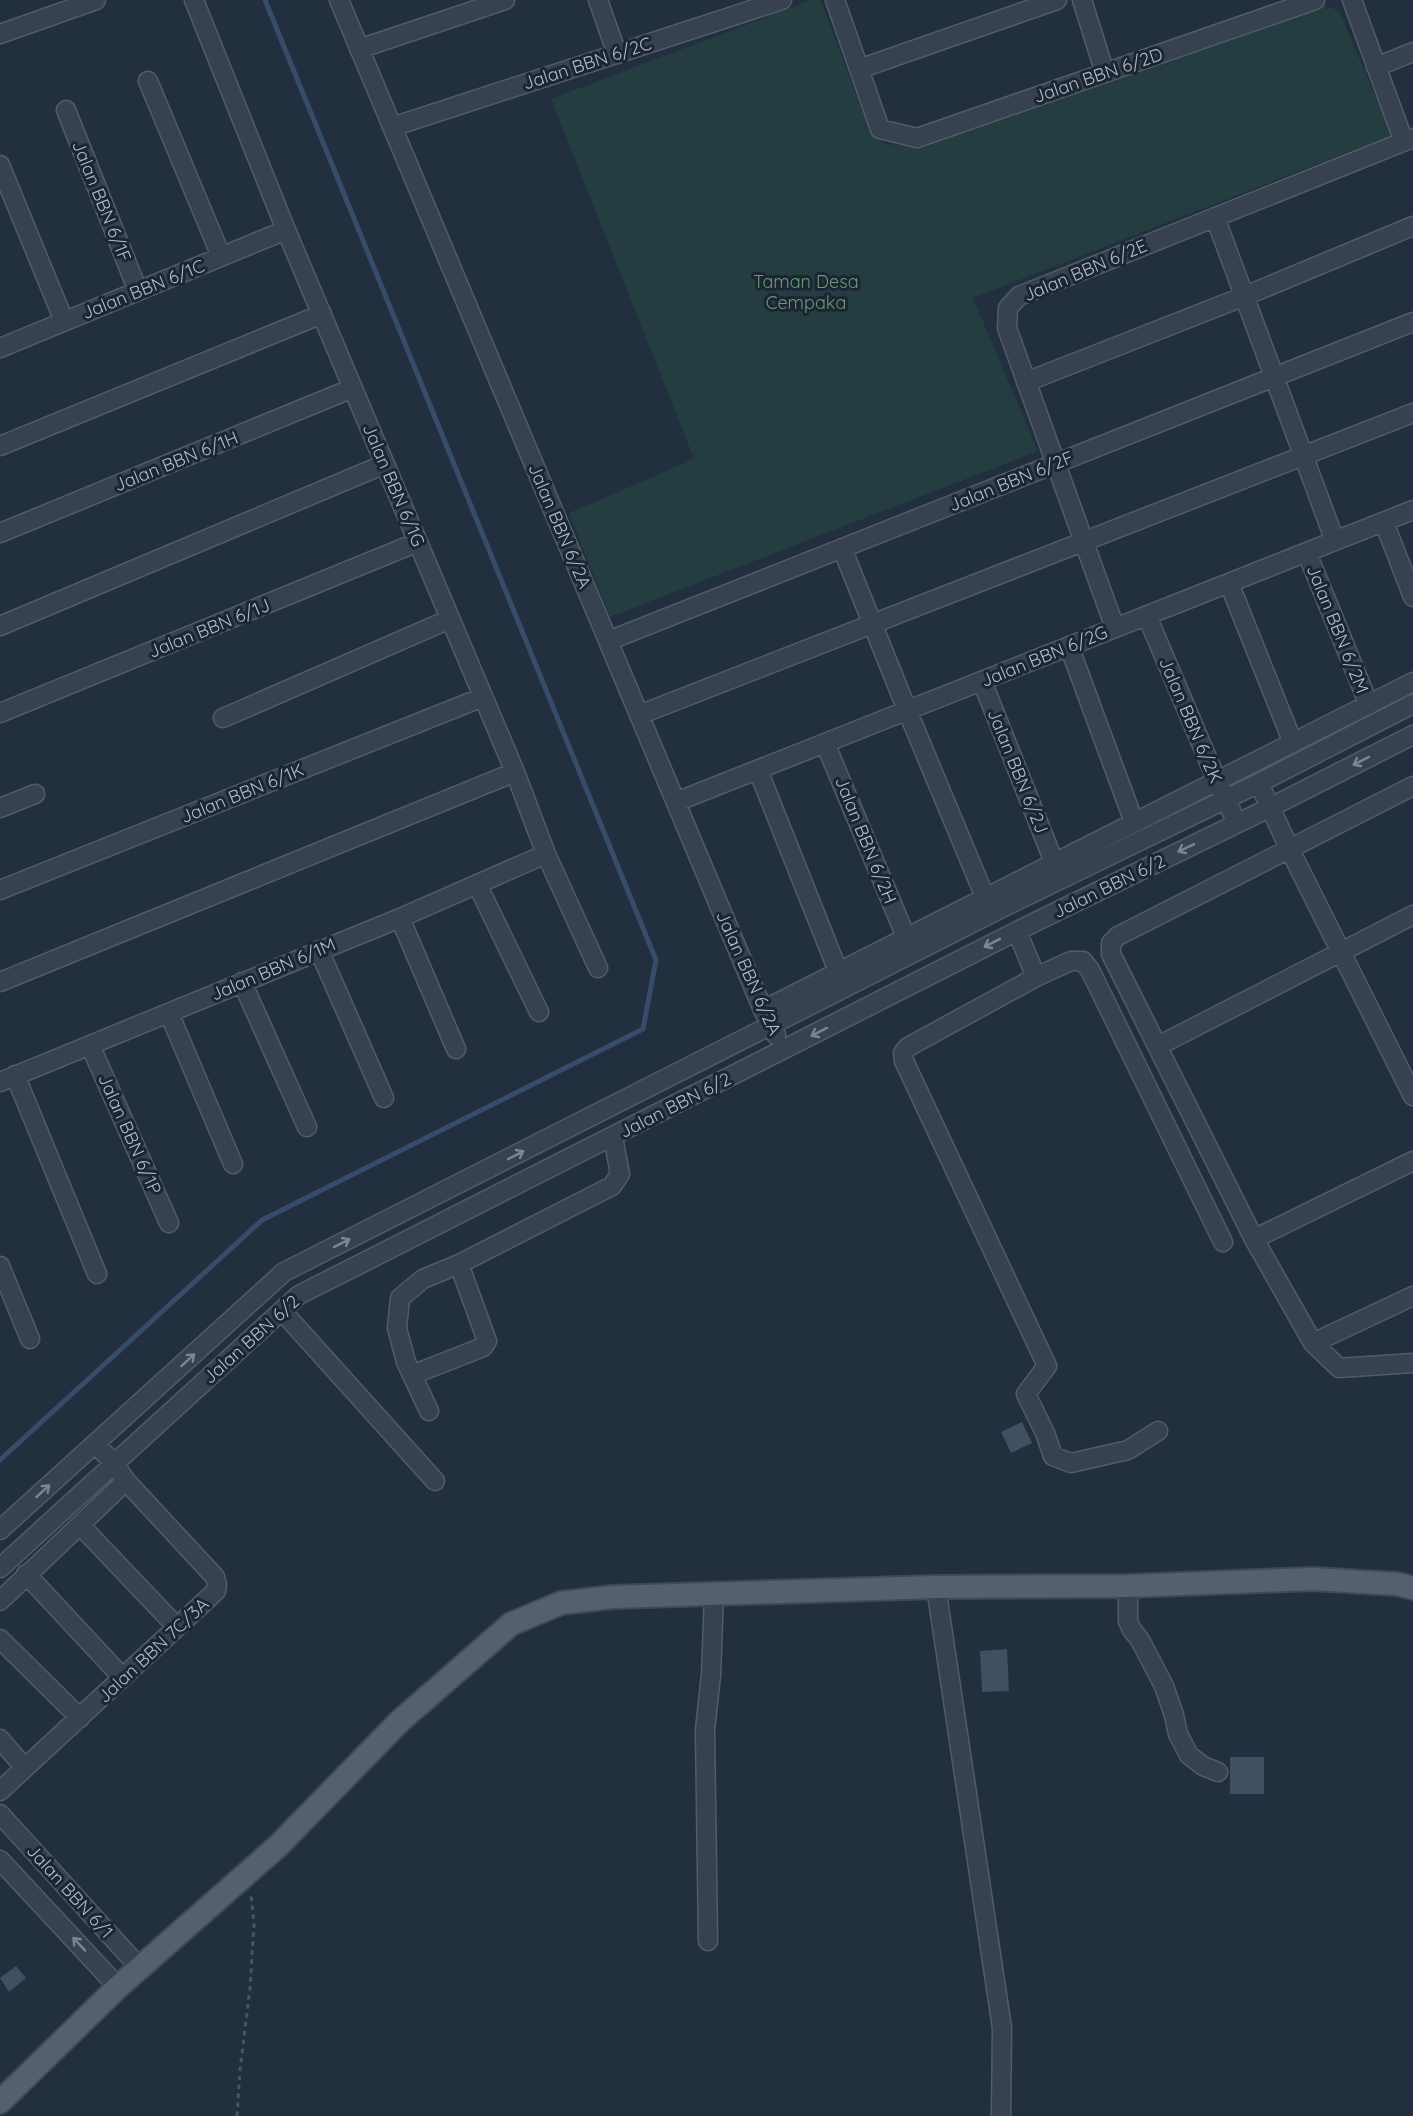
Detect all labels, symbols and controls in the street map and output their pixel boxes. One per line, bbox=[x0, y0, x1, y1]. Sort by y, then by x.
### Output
street label: Jalan BBN 6/2C bbox=[520, 31, 654, 95]
street label: Jalan BBN 6/2D bbox=[1030, 42, 1166, 108]
street label: Jalan BBN 6/1F bbox=[67, 137, 137, 265]
street label: Jalan BBN 6/2E bbox=[1020, 234, 1150, 306]
street label: Jalan BBN 6/1C bbox=[78, 254, 208, 324]
park label: Taman Desa Cempaka bbox=[753, 270, 859, 314]
street label: Jalan BBN 6/1G bbox=[358, 420, 430, 550]
street label: Jalan BBN 6/1H bbox=[111, 426, 241, 496]
street label: Jalan BBN 6/2F bbox=[945, 446, 1077, 516]
street label: Jalan BBN 6/2A bbox=[523, 460, 597, 592]
street label: Jalan BBN 6/2M bbox=[1302, 561, 1374, 697]
street label: Jalan BBN 6/1J bbox=[145, 593, 273, 663]
street label: Jalan BBN 6/2G bbox=[977, 620, 1111, 692]
street label: Jalan BBN 6/2K bbox=[1154, 654, 1228, 786]
street label: Jalan BBN 6/2J bbox=[983, 705, 1053, 837]
one-way arrow bbox=[1352, 756, 1370, 768]
street label: Jalan BBN 6/1K bbox=[177, 758, 307, 828]
street label: Jalan BBN 6/2H bbox=[830, 773, 902, 907]
one-way arrow bbox=[1177, 842, 1195, 854]
street label: Jalan BBN 6/2 bbox=[1049, 849, 1169, 923]
street label: Jalan BBN 6/2A bbox=[711, 907, 787, 1039]
street label: Jalan BBN 6/1M bbox=[207, 932, 339, 1006]
one-way arrow bbox=[984, 938, 1002, 950]
one-way arrow bbox=[810, 1027, 828, 1038]
street label: Jalan BBN 6/2 bbox=[615, 1067, 735, 1143]
street label: Jalan BBN 6/1P bbox=[93, 1070, 167, 1198]
one-way arrow bbox=[507, 1149, 525, 1160]
one-way arrow bbox=[333, 1237, 350, 1249]
street label: Jalan BBN 6/2 bbox=[198, 1290, 304, 1388]
one-way arrow bbox=[180, 1353, 195, 1367]
one-way arrow bbox=[36, 1484, 51, 1498]
street label: Jalan BBN 7C/3A bbox=[92, 1592, 214, 1708]
street label: Jalan BBN 6/1 bbox=[22, 1839, 118, 1943]
one-way arrow bbox=[72, 1937, 86, 1952]

